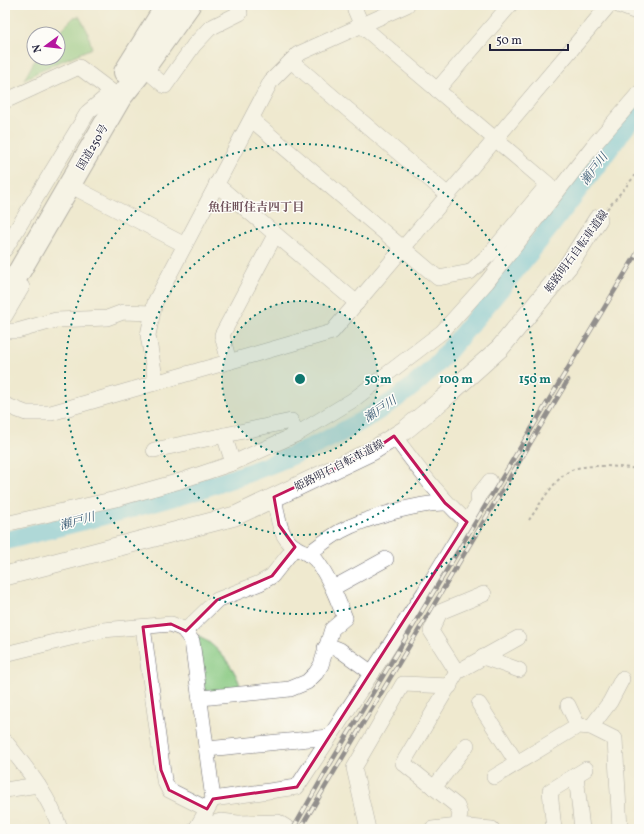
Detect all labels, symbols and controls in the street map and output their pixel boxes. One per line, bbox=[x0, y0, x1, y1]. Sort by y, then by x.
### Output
north arrow bbox=[26, 26, 66, 66]
scale bar bbox=[490, 26, 568, 52]
text: 50 m bbox=[496, 33, 522, 49]
text: N bbox=[30, 42, 46, 54]
street label: 国道250号 bbox=[74, 122, 112, 173]
water label: 瀬戸川 bbox=[578, 149, 613, 189]
district label: 魚住町住吉四丁目 bbox=[208, 200, 304, 216]
street label: 姫路明石自転車道線 bbox=[542, 207, 612, 296]
centre of rings bbox=[293, 372, 307, 386]
text: 50 m bbox=[364, 372, 392, 388]
text: 100 m bbox=[439, 372, 473, 388]
text: 150 m bbox=[519, 372, 551, 388]
water label: 瀬戸川 bbox=[361, 392, 402, 427]
street label: 姫路明石自転車道線 bbox=[292, 437, 387, 495]
water label: 瀬戸川 bbox=[58, 509, 99, 534]

